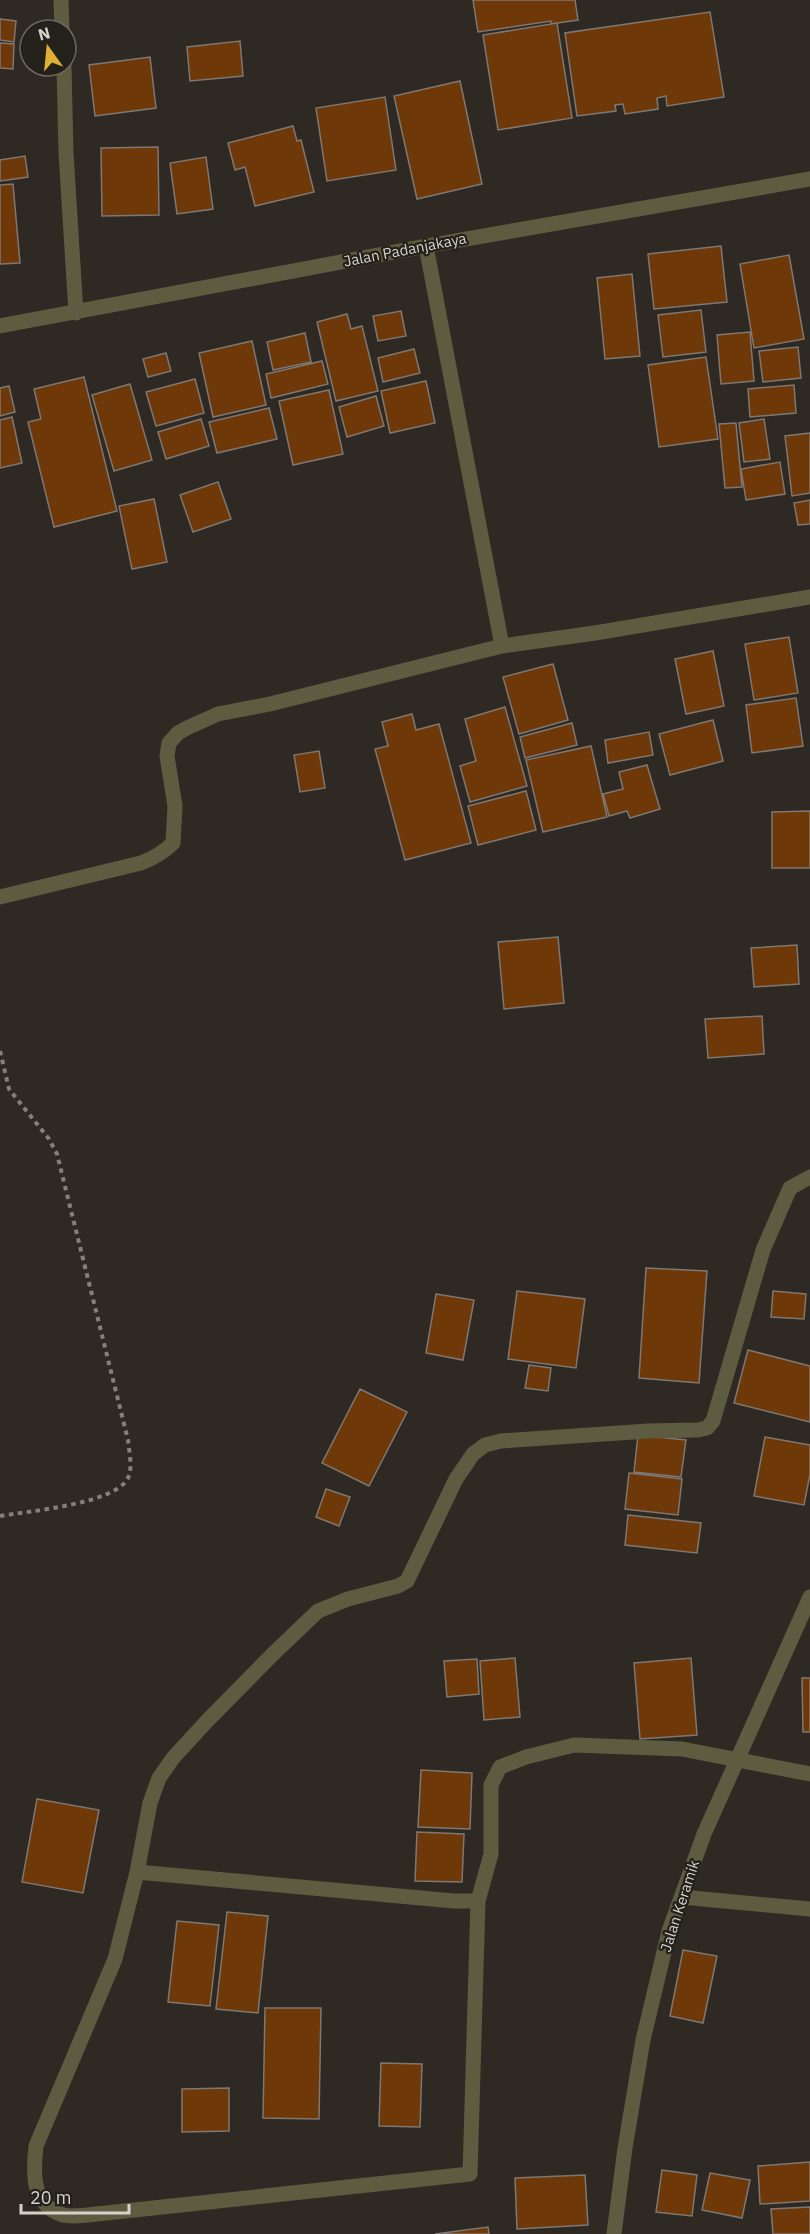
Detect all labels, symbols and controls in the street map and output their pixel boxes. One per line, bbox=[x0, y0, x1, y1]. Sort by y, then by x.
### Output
north arrow bbox=[18, 18, 78, 78]
text: N bbox=[36, 22, 52, 45]
street label: Jalan Padanjakaya bbox=[342, 228, 468, 271]
street label: Jalan Keramik bbox=[656, 1857, 703, 1954]
scale bar bbox=[21, 2177, 129, 2215]
text: 20 m bbox=[30, 2186, 72, 2209]

